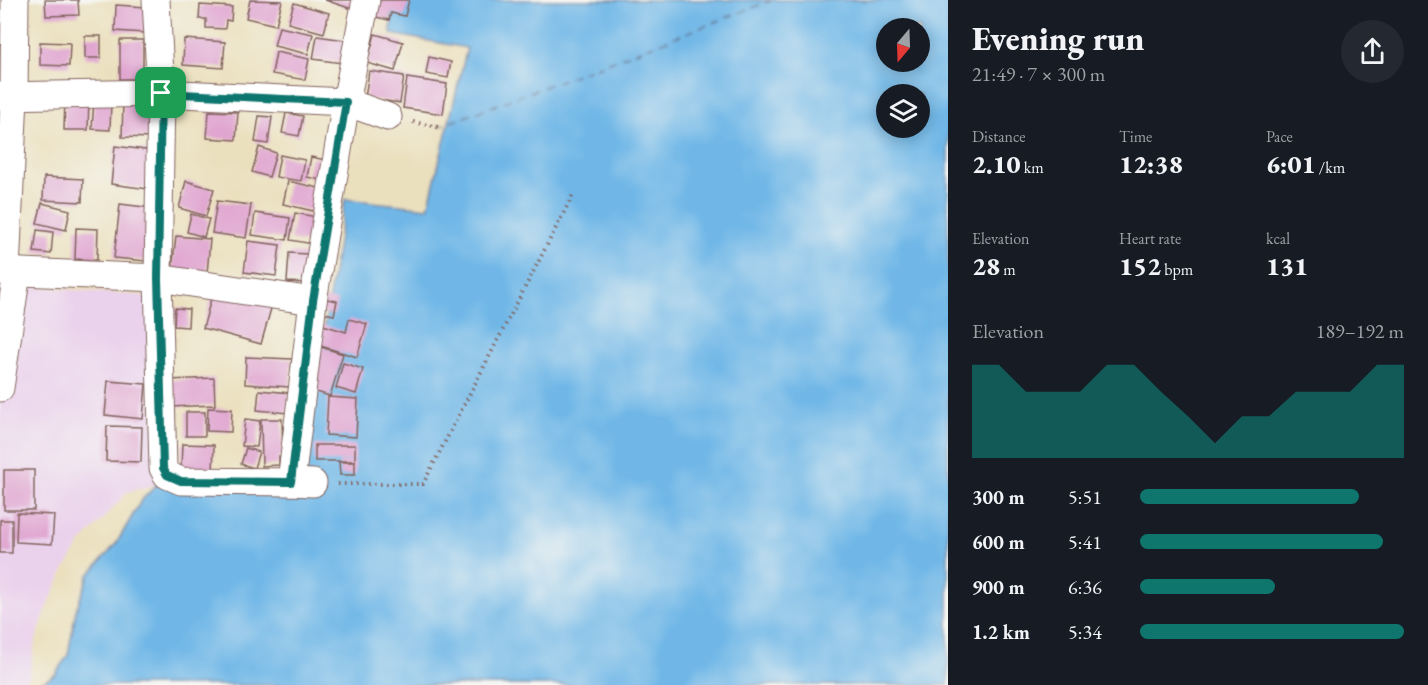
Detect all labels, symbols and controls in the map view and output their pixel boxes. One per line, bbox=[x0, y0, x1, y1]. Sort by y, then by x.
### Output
text: Evening run bbox=[972, 17, 1144, 60]
north arrow bbox=[876, 18, 930, 72]
map controls bbox=[876, 18, 930, 138]
button: share bbox=[1341, 20, 1404, 83]
text: 21:49 · 7 × 300 m bbox=[972, 61, 1105, 87]
pin bbox=[135, 67, 186, 118]
icon: arrive bbox=[144, 76, 177, 109]
button: layers bbox=[876, 84, 930, 138]
text: Distance bbox=[972, 126, 1025, 147]
text: Time bbox=[1119, 126, 1152, 147]
text: Pace bbox=[1266, 126, 1293, 147]
text: 2.10 bbox=[972, 147, 1021, 181]
text: 12:38 bbox=[1119, 147, 1183, 181]
text: 6:01 bbox=[1266, 147, 1316, 181]
text: km bbox=[1021, 157, 1044, 178]
text: /km bbox=[1316, 157, 1345, 178]
text: Elevation bbox=[972, 228, 1030, 249]
text: Heart rate bbox=[1119, 228, 1181, 249]
text: kcal bbox=[1266, 228, 1290, 249]
text: 28 bbox=[972, 249, 1000, 283]
text: 152 bbox=[1119, 249, 1161, 283]
text: 131 bbox=[1266, 249, 1308, 283]
text: m bbox=[1000, 259, 1016, 280]
text: bpm bbox=[1161, 259, 1193, 280]
text: Elevation bbox=[972, 318, 1044, 344]
text: 189–192 m bbox=[1316, 318, 1404, 344]
text: 300 m bbox=[972, 484, 1025, 510]
text: 5:51 bbox=[1068, 484, 1102, 510]
text: 600 m bbox=[972, 529, 1025, 555]
text: 5:41 bbox=[1068, 529, 1102, 555]
text: 900 m bbox=[972, 574, 1025, 600]
text: 6:36 bbox=[1068, 574, 1102, 600]
text: 1.2 km bbox=[972, 619, 1030, 645]
text: 5:34 bbox=[1068, 619, 1102, 645]

